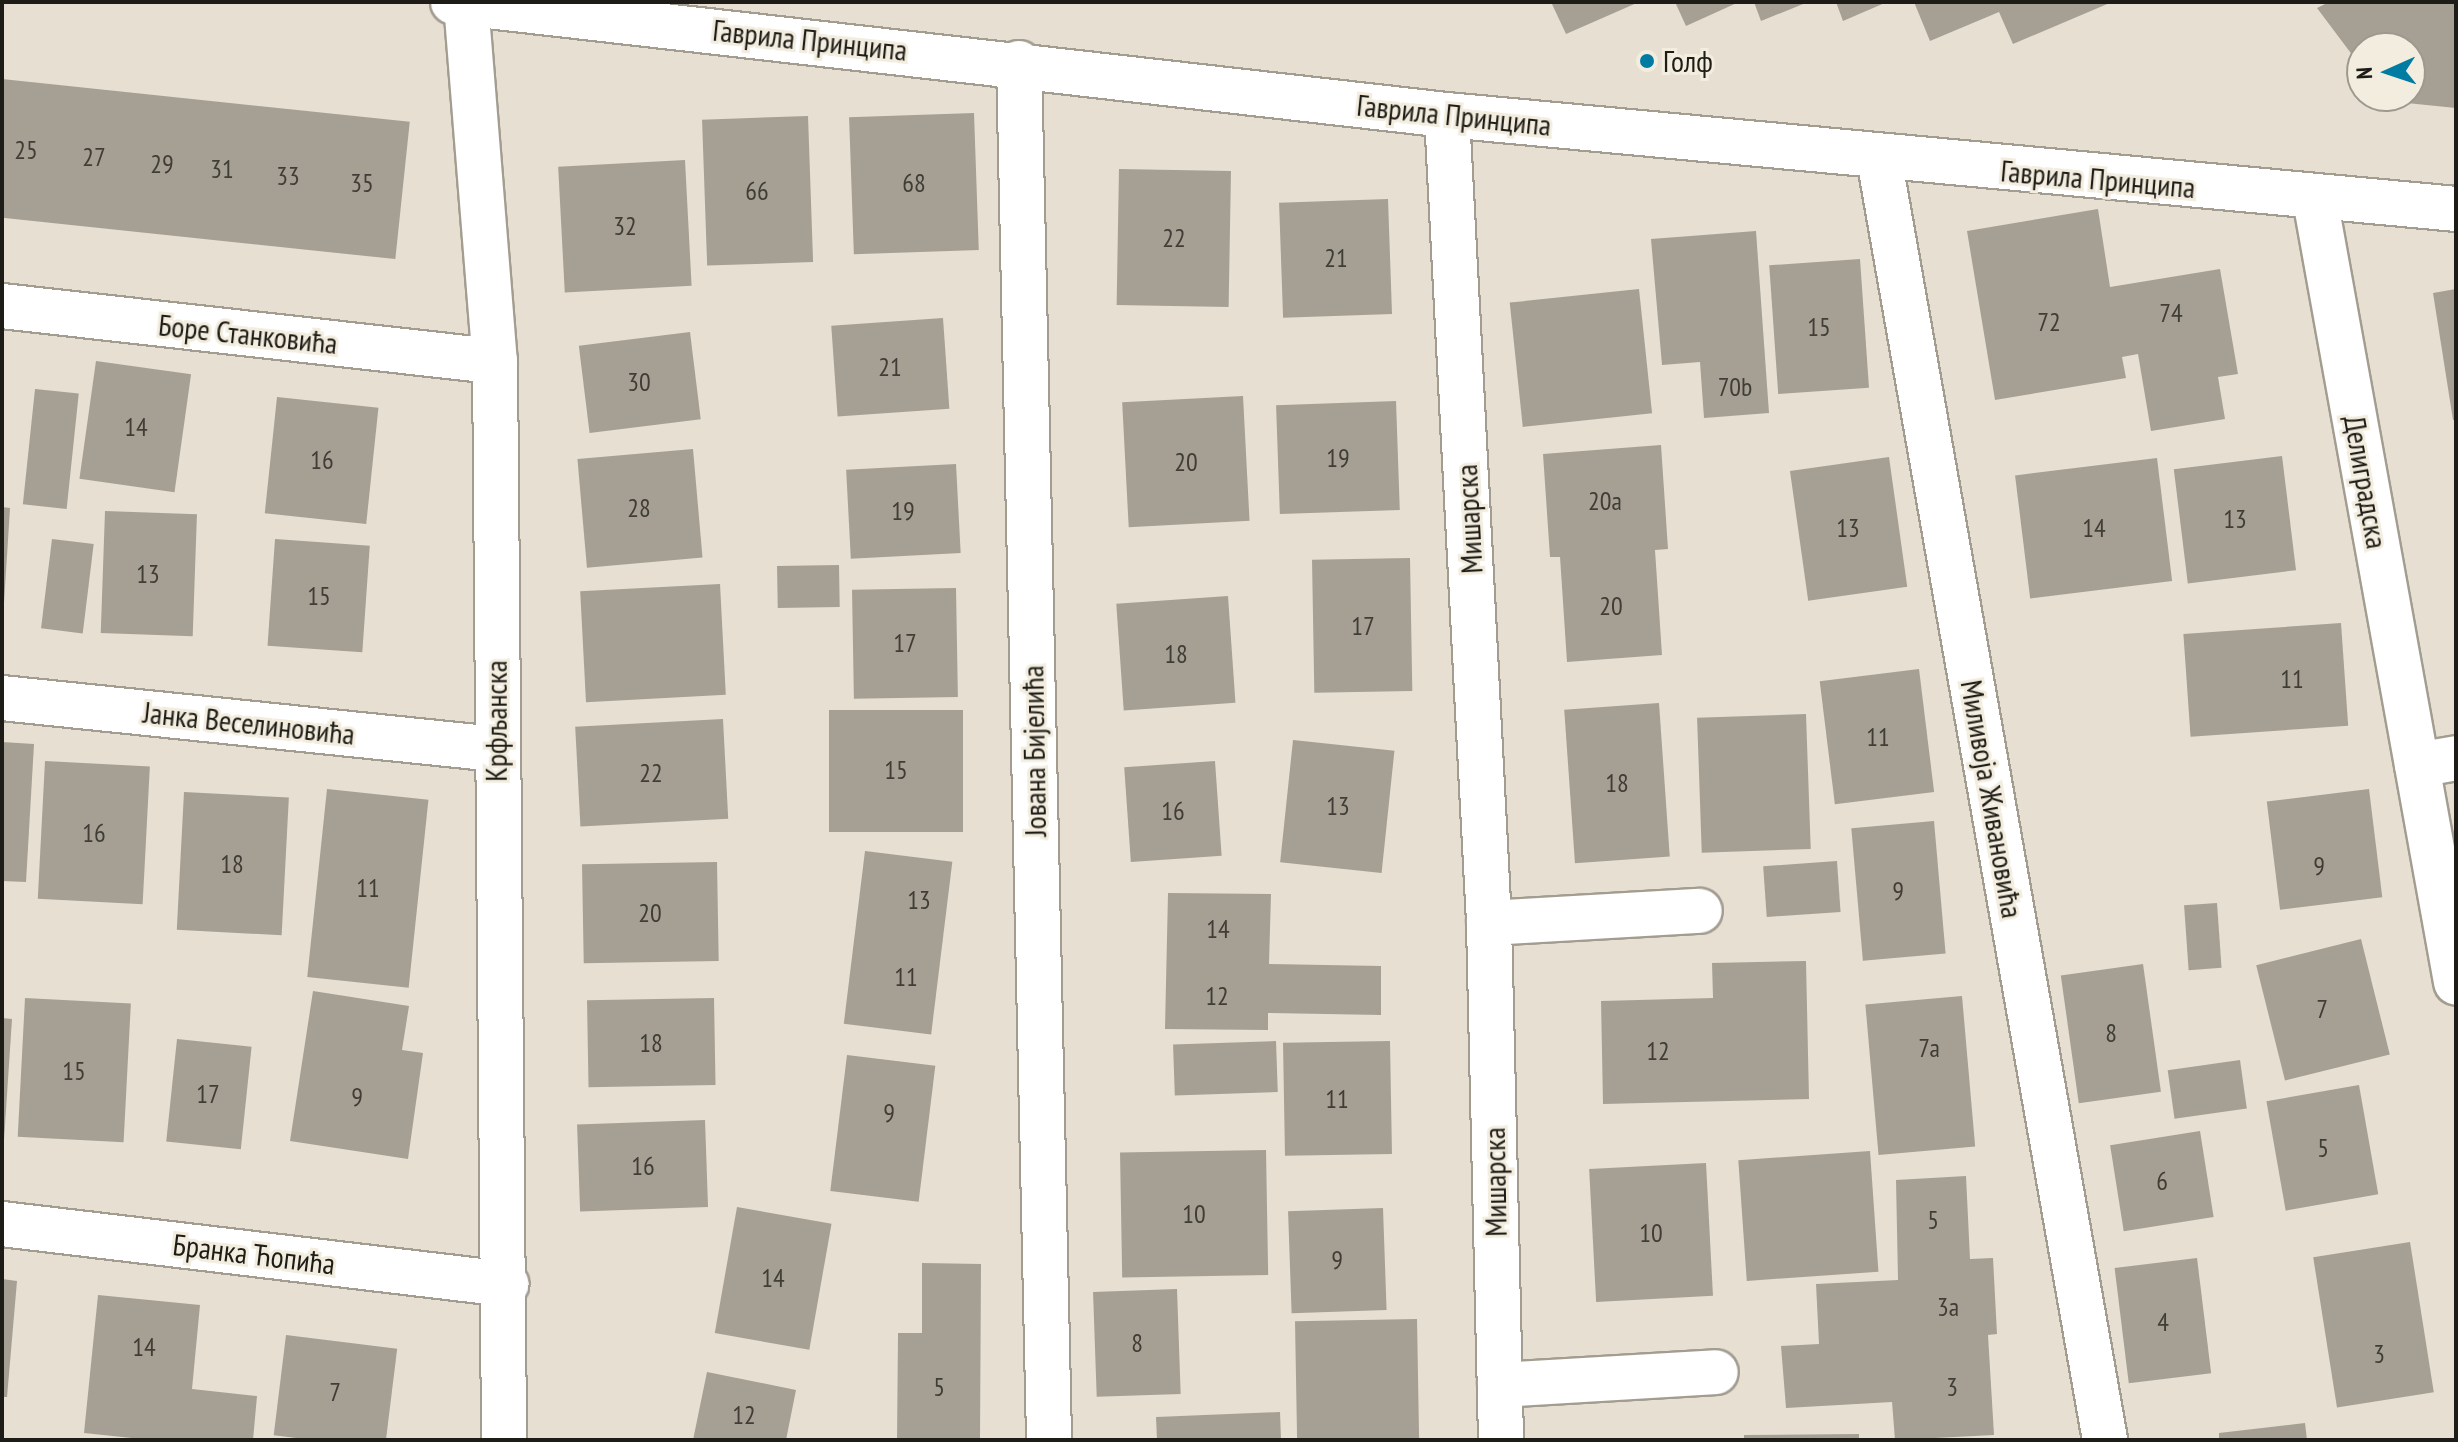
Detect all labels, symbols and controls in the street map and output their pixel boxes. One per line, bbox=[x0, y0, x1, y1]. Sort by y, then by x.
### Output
street label: Гаврила Принципа bbox=[711, 12, 909, 68]
north arrow bbox=[2346, 32, 2426, 112]
place label: Голф bbox=[1663, 43, 1713, 79]
marker: Голф bbox=[1638, 52, 1656, 70]
text: N bbox=[2350, 66, 2378, 80]
street label: Гаврила Принципа bbox=[1355, 87, 1553, 143]
house number: 25 bbox=[14, 134, 38, 166]
house number: 27 bbox=[82, 141, 106, 173]
house number: 29 bbox=[150, 148, 174, 180]
house number: 31 bbox=[210, 153, 234, 185]
street label: Гаврила Принципа bbox=[1999, 153, 2197, 205]
house number: 33 bbox=[276, 160, 300, 192]
house number: 35 bbox=[350, 167, 374, 199]
house number: 68 bbox=[902, 167, 926, 199]
house number: 66 bbox=[745, 175, 769, 207]
house number: 32 bbox=[613, 210, 637, 242]
house number: 22 bbox=[1162, 222, 1186, 254]
house number: 21 bbox=[1324, 242, 1348, 274]
house number: 74 bbox=[2159, 297, 2183, 329]
house number: 72 bbox=[2037, 306, 2061, 338]
street label: Боре Станковића bbox=[157, 307, 339, 361]
house number: 15 bbox=[1807, 311, 1831, 343]
house number: 21 bbox=[878, 351, 902, 383]
house number: 30 bbox=[627, 366, 651, 398]
house number: 70b bbox=[1718, 371, 1752, 403]
house number: 14 bbox=[124, 411, 148, 443]
street label: Делиградска bbox=[2337, 413, 2395, 551]
house number: 19 bbox=[1326, 442, 1350, 474]
house number: 16 bbox=[310, 444, 334, 476]
house number: 20 bbox=[1174, 446, 1198, 478]
street label: Мишарска bbox=[1448, 463, 1490, 575]
house number: 20a bbox=[1588, 485, 1622, 517]
house number: 28 bbox=[627, 492, 651, 524]
house number: 19 bbox=[891, 495, 915, 527]
house number: 13 bbox=[2223, 503, 2247, 535]
house number: 13 bbox=[1836, 512, 1860, 544]
house number: 14 bbox=[2082, 512, 2106, 544]
house number: 13 bbox=[136, 558, 160, 590]
house number: 15 bbox=[307, 580, 331, 612]
house number: 20 bbox=[1599, 590, 1623, 622]
house number: 17 bbox=[1351, 610, 1375, 642]
house number: 17 bbox=[893, 627, 917, 659]
house number: 18 bbox=[1164, 638, 1188, 670]
street label: Крфљанска bbox=[478, 660, 514, 782]
house number: 11 bbox=[2280, 663, 2304, 695]
street label: Јована Бијелића bbox=[1015, 665, 1053, 837]
street label: Миливоја Живановића bbox=[1953, 677, 2031, 921]
street label: Јанка Веселиновића bbox=[141, 694, 357, 752]
house number: 11 bbox=[1866, 721, 1890, 753]
house number: 15 bbox=[884, 754, 908, 786]
house number: 22 bbox=[639, 757, 663, 789]
house number: 18 bbox=[1605, 767, 1629, 799]
house number: 13 bbox=[1326, 790, 1350, 822]
house number: 16 bbox=[1161, 795, 1185, 827]
house number: 16 bbox=[82, 817, 106, 849]
house number: 18 bbox=[220, 848, 244, 880]
house number: 9 bbox=[2313, 850, 2325, 882]
house number: 11 bbox=[356, 872, 380, 904]
house number: 9 bbox=[1892, 875, 1904, 907]
house number: 13 bbox=[907, 884, 931, 916]
house number: 20 bbox=[638, 897, 662, 929]
house number: 14 bbox=[1206, 913, 1230, 945]
house number: 11 bbox=[894, 961, 918, 993]
house number: 12 bbox=[1205, 980, 1229, 1012]
house number: 7 bbox=[2316, 993, 2328, 1025]
house number: 8 bbox=[2105, 1017, 2117, 1049]
house number: 18 bbox=[639, 1027, 663, 1059]
house number: 7a bbox=[1918, 1032, 1940, 1064]
house number: 12 bbox=[1646, 1035, 1670, 1067]
house number: 15 bbox=[62, 1055, 86, 1087]
house number: 17 bbox=[196, 1078, 220, 1110]
house number: 9 bbox=[351, 1081, 363, 1113]
house number: 11 bbox=[1325, 1083, 1349, 1115]
house number: 9 bbox=[883, 1097, 895, 1129]
street label: Мишарска bbox=[1476, 1127, 1514, 1237]
house number: 5 bbox=[2317, 1132, 2329, 1164]
house number: 16 bbox=[631, 1150, 655, 1182]
house number: 6 bbox=[2156, 1165, 2168, 1197]
house number: 10 bbox=[1182, 1198, 1206, 1230]
house number: 5 bbox=[1927, 1204, 1939, 1236]
house number: 10 bbox=[1639, 1217, 1663, 1249]
street label: Бранка Ћопића bbox=[170, 1226, 338, 1282]
house number: 9 bbox=[1331, 1244, 1343, 1276]
house number: 14 bbox=[761, 1262, 785, 1294]
house number: 3a bbox=[1937, 1291, 1959, 1323]
house number: 4 bbox=[2157, 1306, 2169, 1338]
house number: 8 bbox=[1131, 1327, 1143, 1359]
house number: 14 bbox=[132, 1331, 156, 1363]
house number: 3 bbox=[2373, 1338, 2385, 1370]
house number: 5 bbox=[933, 1371, 945, 1403]
house number: 3 bbox=[1946, 1371, 1958, 1403]
house number: 7 bbox=[329, 1376, 341, 1408]
house number: 12 bbox=[732, 1399, 756, 1431]

